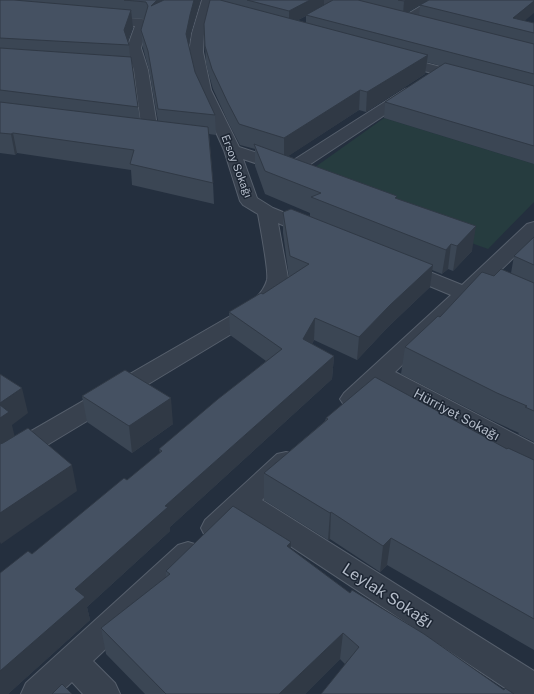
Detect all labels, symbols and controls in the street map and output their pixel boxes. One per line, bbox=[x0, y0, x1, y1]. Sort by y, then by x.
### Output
street label: Ersoy Sokağı bbox=[220, 133, 254, 199]
street label: Hürriyet Sokağı bbox=[411, 386, 502, 443]
street label: Leylak Sokağı bbox=[339, 559, 437, 632]

